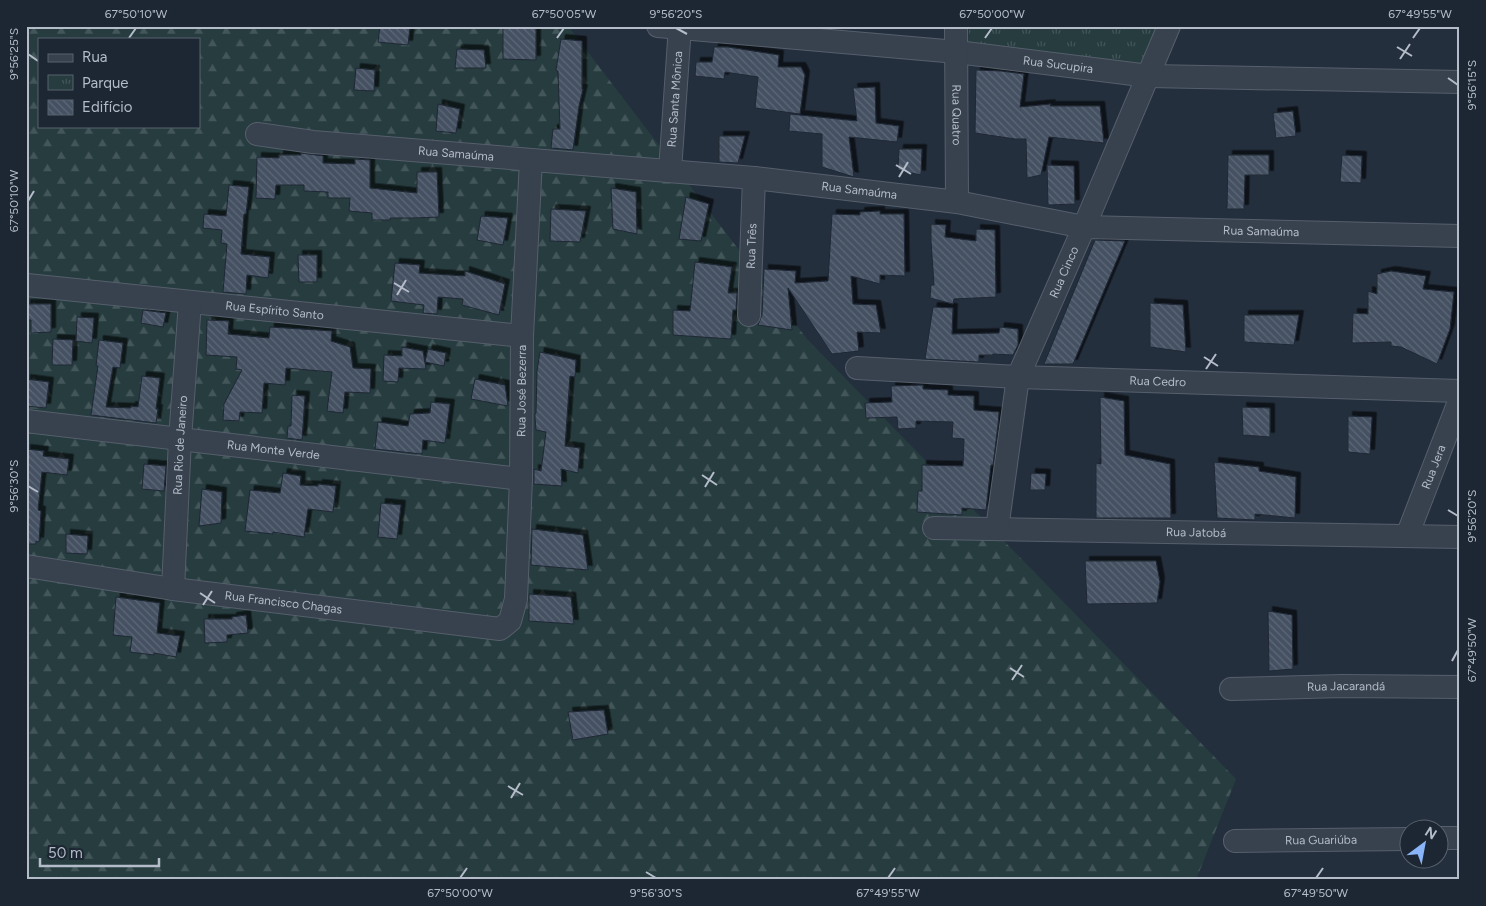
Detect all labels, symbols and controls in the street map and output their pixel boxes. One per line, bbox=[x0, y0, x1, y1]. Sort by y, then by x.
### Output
text: 67°50'10"W bbox=[105, 7, 168, 21]
text: 67°50'05"W bbox=[532, 7, 597, 21]
text: 9°56'20"S bbox=[650, 7, 702, 21]
text: 67°50'00"W bbox=[959, 7, 1025, 21]
text: 67°49'55"W bbox=[1388, 7, 1452, 21]
text: 9°56'25"S bbox=[7, 28, 21, 80]
legend bbox=[38, 38, 200, 128]
text: Rua bbox=[82, 48, 107, 66]
street label: Rua Santa Mônica bbox=[665, 51, 685, 148]
street label: Rua Sucupira bbox=[1022, 53, 1094, 76]
text: 9°56'15"S bbox=[1465, 60, 1479, 110]
text: Parque bbox=[82, 74, 129, 92]
street label: Rua Quatro bbox=[949, 84, 964, 146]
text: Edifício bbox=[82, 98, 133, 116]
street label: Rua Samaúma bbox=[417, 144, 495, 164]
text: 67°50'10"W bbox=[7, 169, 21, 232]
street label: Rua Samaúma bbox=[821, 179, 898, 202]
street label: Rua Três bbox=[744, 223, 759, 269]
street label: Rua Samaúma bbox=[1223, 223, 1299, 239]
street label: Rua Cinco bbox=[1047, 244, 1082, 300]
street label: Rua Espírito Santo bbox=[225, 298, 325, 323]
street label: Rua José Bezerra bbox=[514, 345, 529, 437]
street label: Rua Cedro bbox=[1129, 374, 1186, 389]
street label: Rua Rio de Janeiro bbox=[170, 395, 190, 495]
street label: Rua Monte Verde bbox=[226, 438, 321, 462]
street label: Rua Jera bbox=[1419, 443, 1449, 491]
text: 9°56'30"S bbox=[7, 460, 21, 512]
text: 9°56'20"S bbox=[1465, 490, 1479, 542]
street label: Rua Jatobá bbox=[1166, 525, 1226, 540]
street label: Rua Francisco Chagas bbox=[224, 588, 343, 617]
text: 67°49'50"W bbox=[1465, 617, 1479, 682]
street label: Rua Jacarandá bbox=[1307, 679, 1385, 694]
north arrow bbox=[1398, 818, 1448, 868]
text: N bbox=[1422, 823, 1440, 843]
street label: Rua Guariúba bbox=[1285, 833, 1357, 847]
scale bar bbox=[40, 836, 159, 868]
text: 50 m bbox=[48, 844, 83, 862]
text: 67°50'00"W bbox=[427, 886, 493, 900]
text: 9°56'30"S bbox=[630, 886, 682, 900]
text: 67°49'55"W bbox=[856, 886, 920, 900]
text: 67°49'50"W bbox=[1284, 886, 1349, 900]

